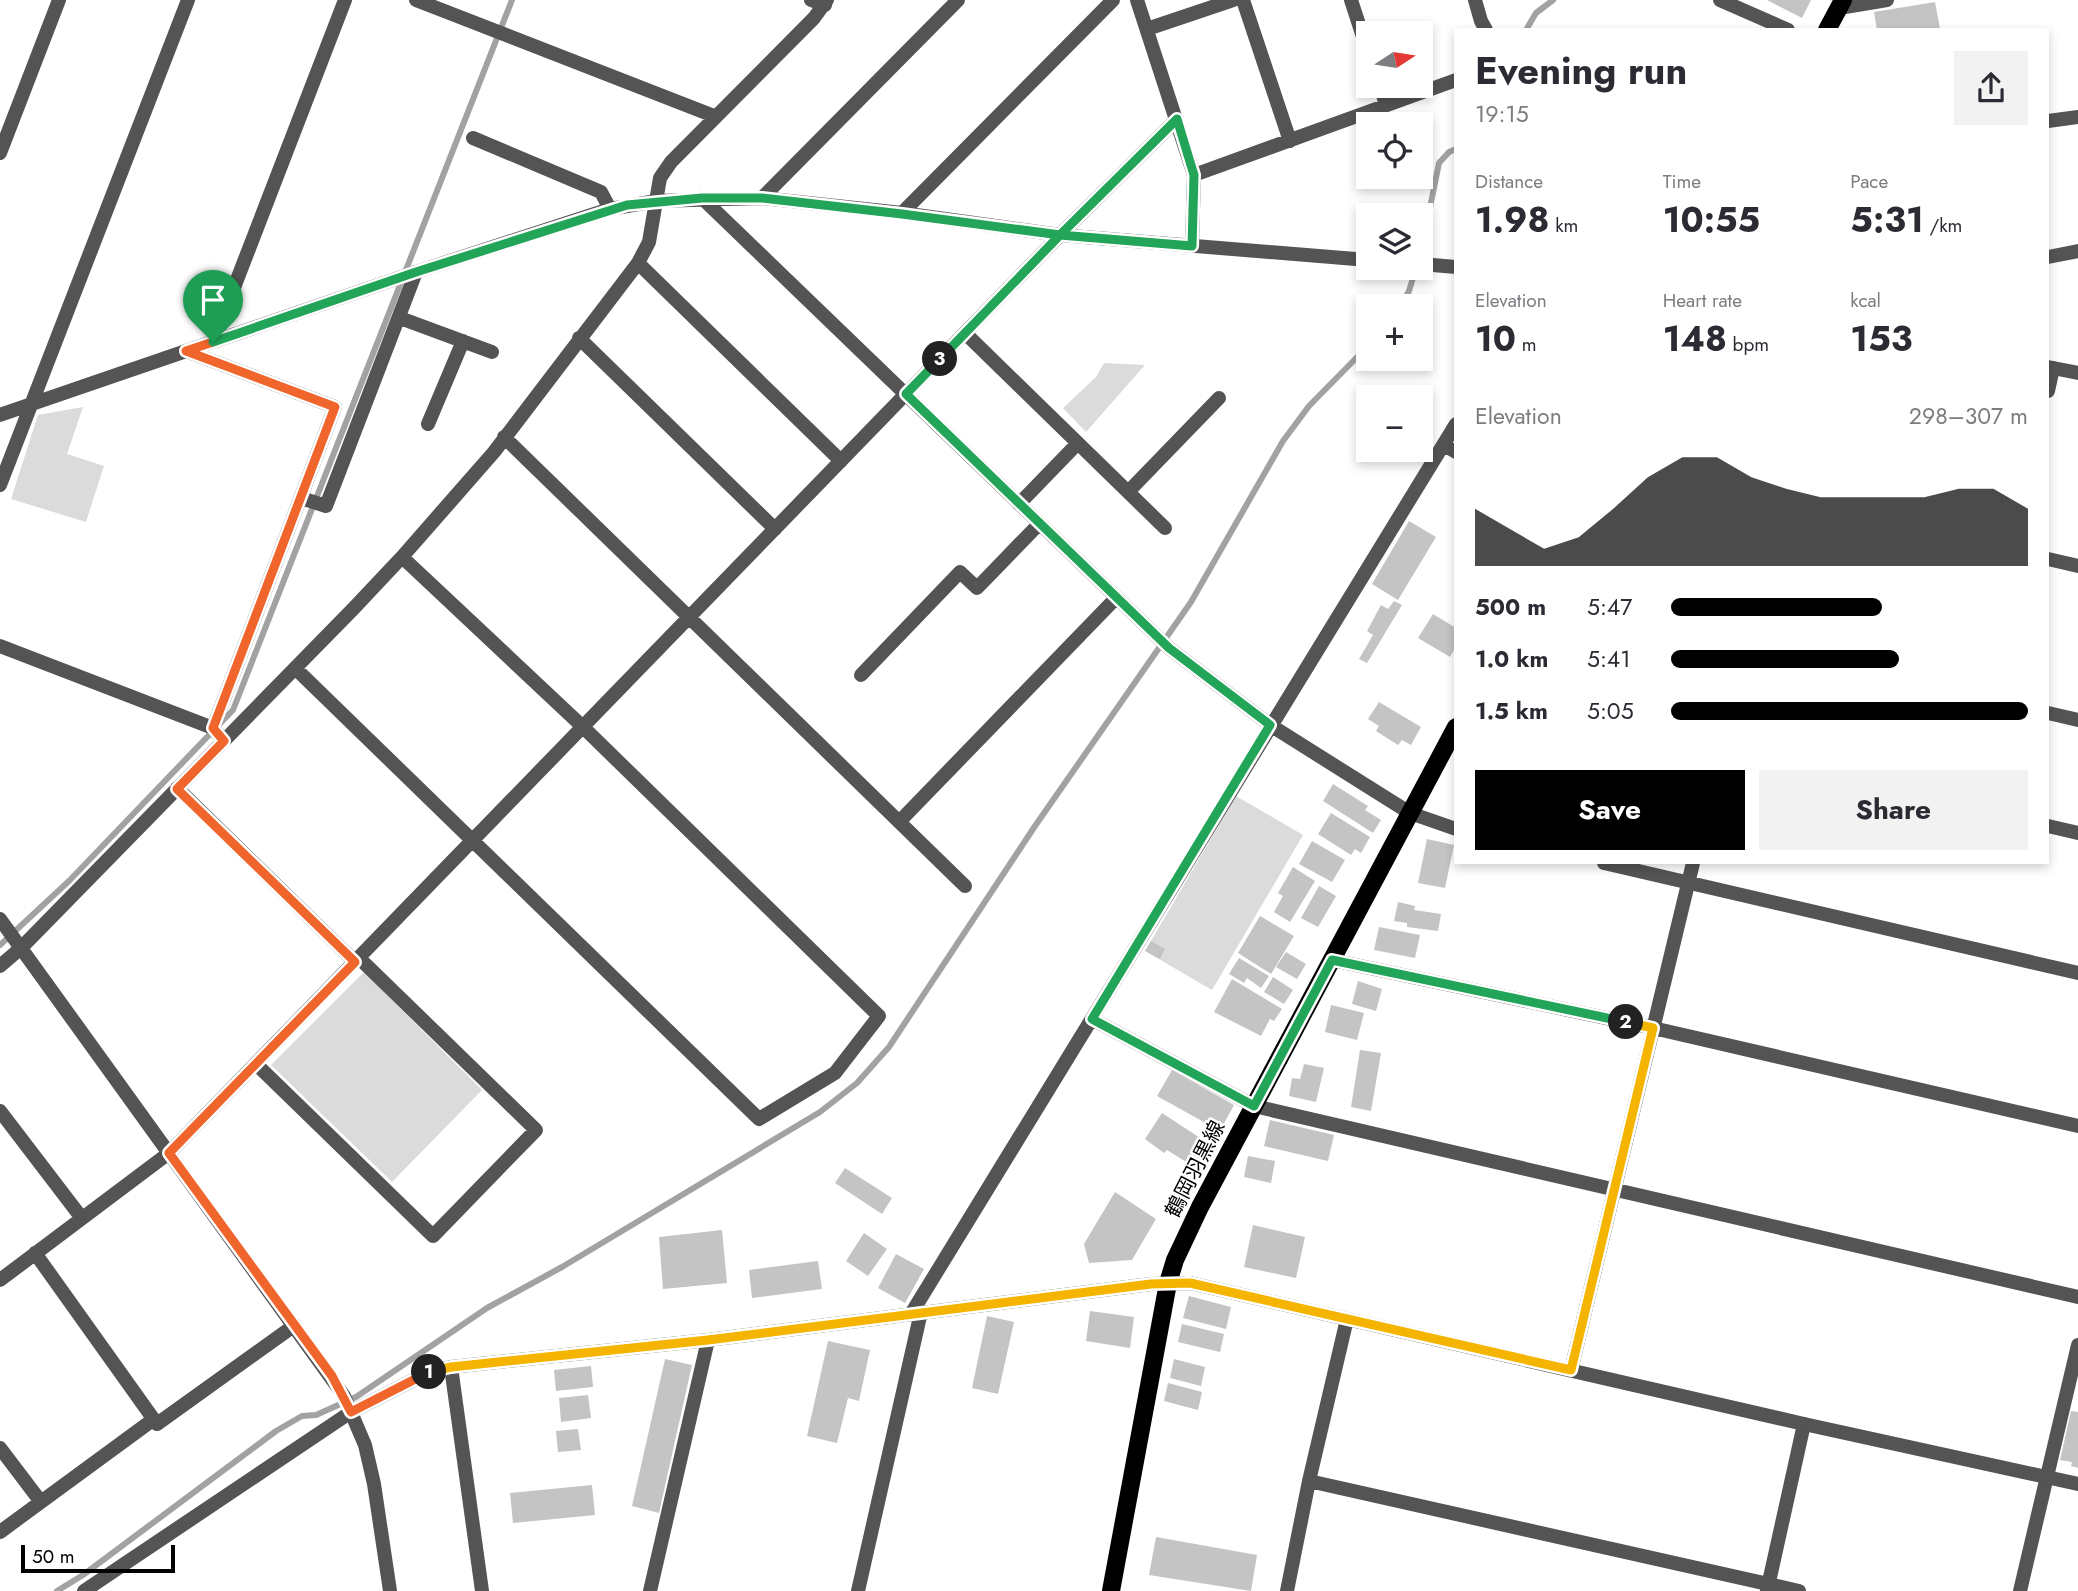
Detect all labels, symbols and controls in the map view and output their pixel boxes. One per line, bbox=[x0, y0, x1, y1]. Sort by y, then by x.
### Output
north arrow bbox=[1356, 21, 1433, 98]
map controls bbox=[1356, 21, 1433, 462]
text: Evening run bbox=[1475, 43, 1687, 98]
button: share bbox=[1954, 51, 2028, 125]
text: 19:15 bbox=[1475, 97, 1529, 131]
button: locate bbox=[1356, 112, 1433, 189]
text: Distance bbox=[1475, 168, 1543, 195]
text: Time bbox=[1663, 168, 1701, 195]
text: Pace bbox=[1850, 168, 1888, 195]
text: 1.98 bbox=[1475, 195, 1549, 245]
text: 10:55 bbox=[1663, 195, 1760, 245]
text: 5:31 bbox=[1850, 195, 1924, 245]
button: layers bbox=[1356, 203, 1433, 280]
text: km bbox=[1549, 212, 1578, 239]
text: /km bbox=[1924, 212, 1962, 239]
pin bbox=[183, 270, 243, 342]
icon: arrive bbox=[194, 281, 232, 319]
text: Elevation bbox=[1475, 287, 1547, 314]
text: Heart rate bbox=[1663, 287, 1742, 314]
text: kcal bbox=[1850, 287, 1881, 314]
button: + bbox=[1356, 294, 1433, 371]
text: 10 bbox=[1475, 314, 1516, 364]
text: 148 bbox=[1663, 314, 1727, 364]
text: 153 bbox=[1850, 314, 1912, 364]
text: m bbox=[1516, 331, 1537, 358]
text: bpm bbox=[1727, 331, 1769, 358]
pin: 3 bbox=[922, 342, 958, 376]
text: 3 bbox=[934, 345, 945, 372]
button: − bbox=[1356, 385, 1433, 462]
text: Elevation bbox=[1475, 399, 1562, 433]
text: 298–307 m bbox=[1909, 399, 2028, 433]
text: 500 m bbox=[1475, 590, 1546, 624]
text: 5:47 bbox=[1587, 590, 1632, 624]
text: 1.0 km bbox=[1475, 642, 1548, 676]
text: 5:41 bbox=[1587, 642, 1631, 676]
text: 1.5 km bbox=[1475, 694, 1548, 728]
text: 5:05 bbox=[1587, 694, 1634, 728]
button: Save bbox=[1475, 770, 1745, 850]
button: Share bbox=[1759, 770, 2028, 850]
pin: 2 bbox=[1608, 1004, 1644, 1040]
text: 2 bbox=[1619, 1008, 1632, 1035]
street label: 鶴岡羽黒線 bbox=[1158, 1115, 1232, 1223]
pin: 1 bbox=[412, 1354, 446, 1390]
text: 1 bbox=[424, 1358, 433, 1385]
scale bar bbox=[21, 1542, 175, 1574]
text: 50 m bbox=[32, 1543, 75, 1570]

